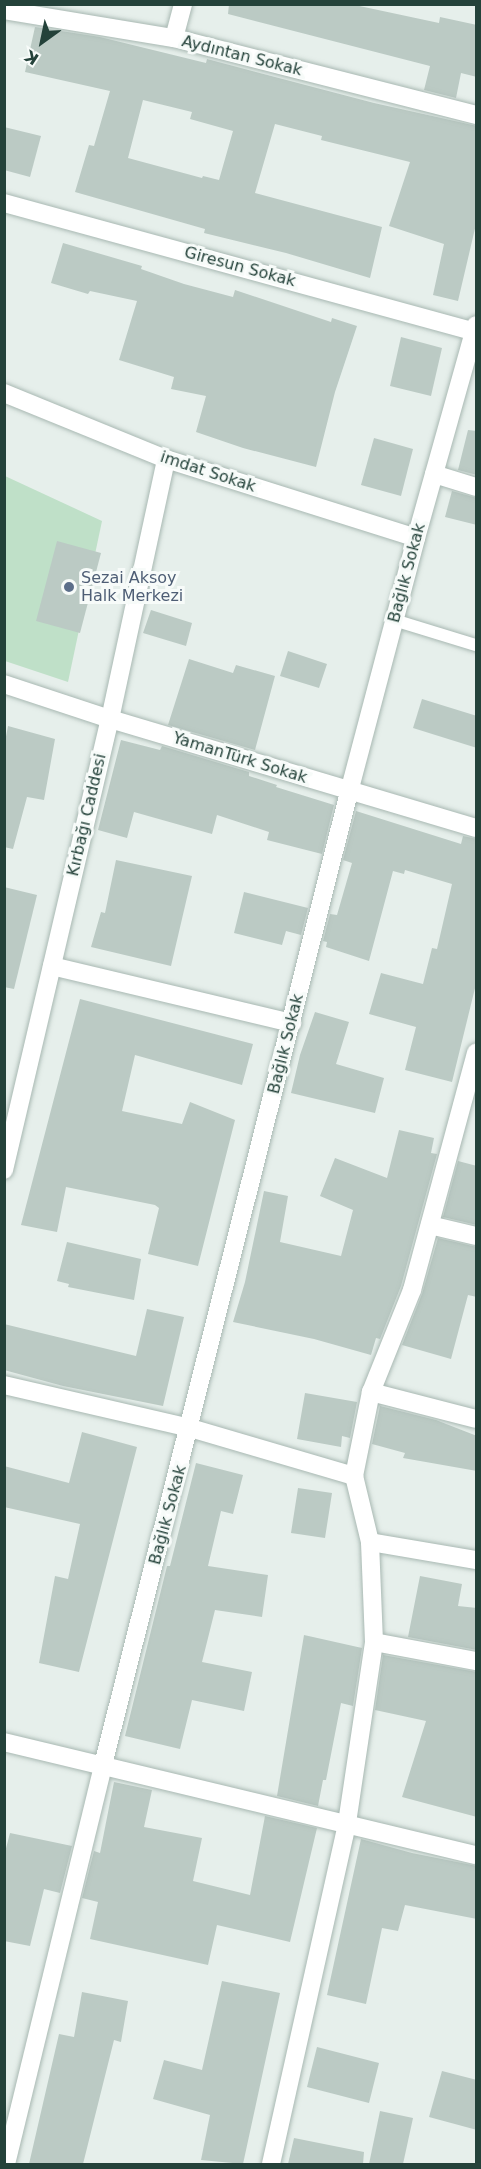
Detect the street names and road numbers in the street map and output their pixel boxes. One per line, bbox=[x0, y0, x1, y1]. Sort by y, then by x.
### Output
street label: Aydıntan Sokak bbox=[180, 32, 304, 80]
street label: Giresun Sokak bbox=[182, 243, 298, 291]
street label: imdat Sokak bbox=[158, 448, 258, 496]
street label: Bağlık Sokak bbox=[385, 521, 429, 625]
street label: YamanTürk Sokak bbox=[170, 728, 310, 788]
street label: Kırbağı Caddesi bbox=[64, 752, 110, 878]
street label: Bağlık Sokak bbox=[264, 992, 308, 1096]
street label: Bağlık Sokak bbox=[146, 1463, 190, 1567]

